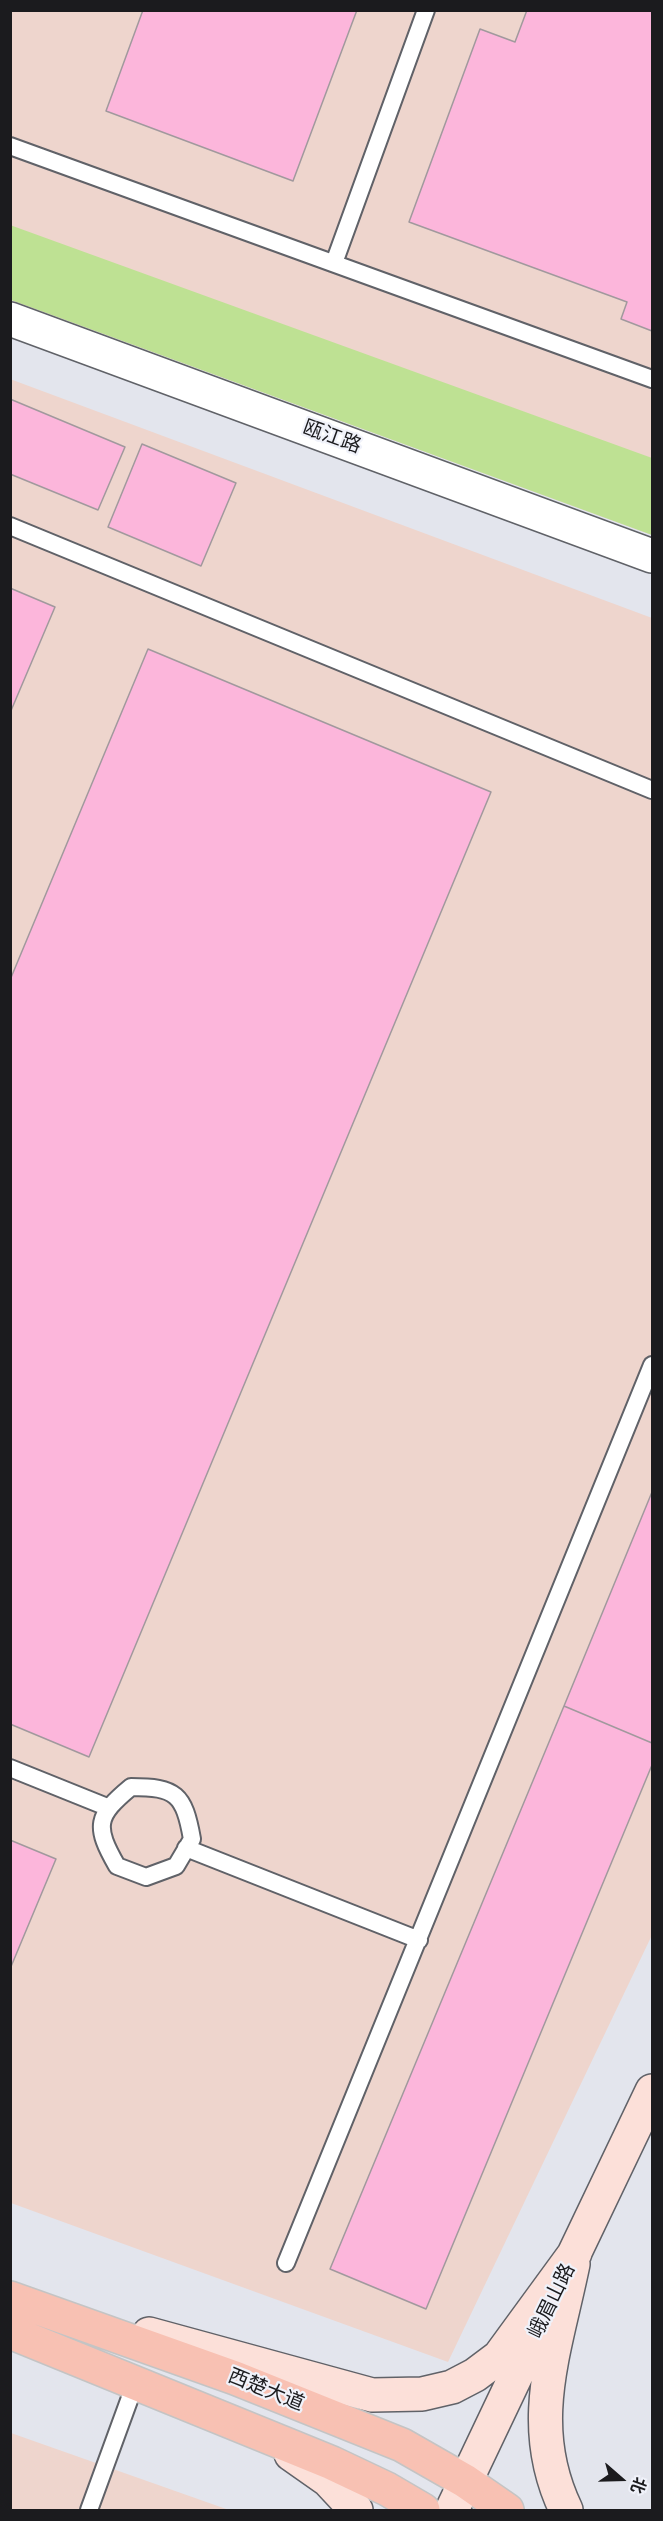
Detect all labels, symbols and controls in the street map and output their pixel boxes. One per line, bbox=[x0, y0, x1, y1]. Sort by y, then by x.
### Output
street label: 瓯江路 bbox=[300, 415, 364, 459]
street label: 峨眉山路 bbox=[524, 2260, 580, 2342]
street label: 西楚大道 bbox=[224, 2364, 308, 2416]
north arrow bbox=[591, 2449, 651, 2509]
text: 北 bbox=[627, 2475, 650, 2496]

